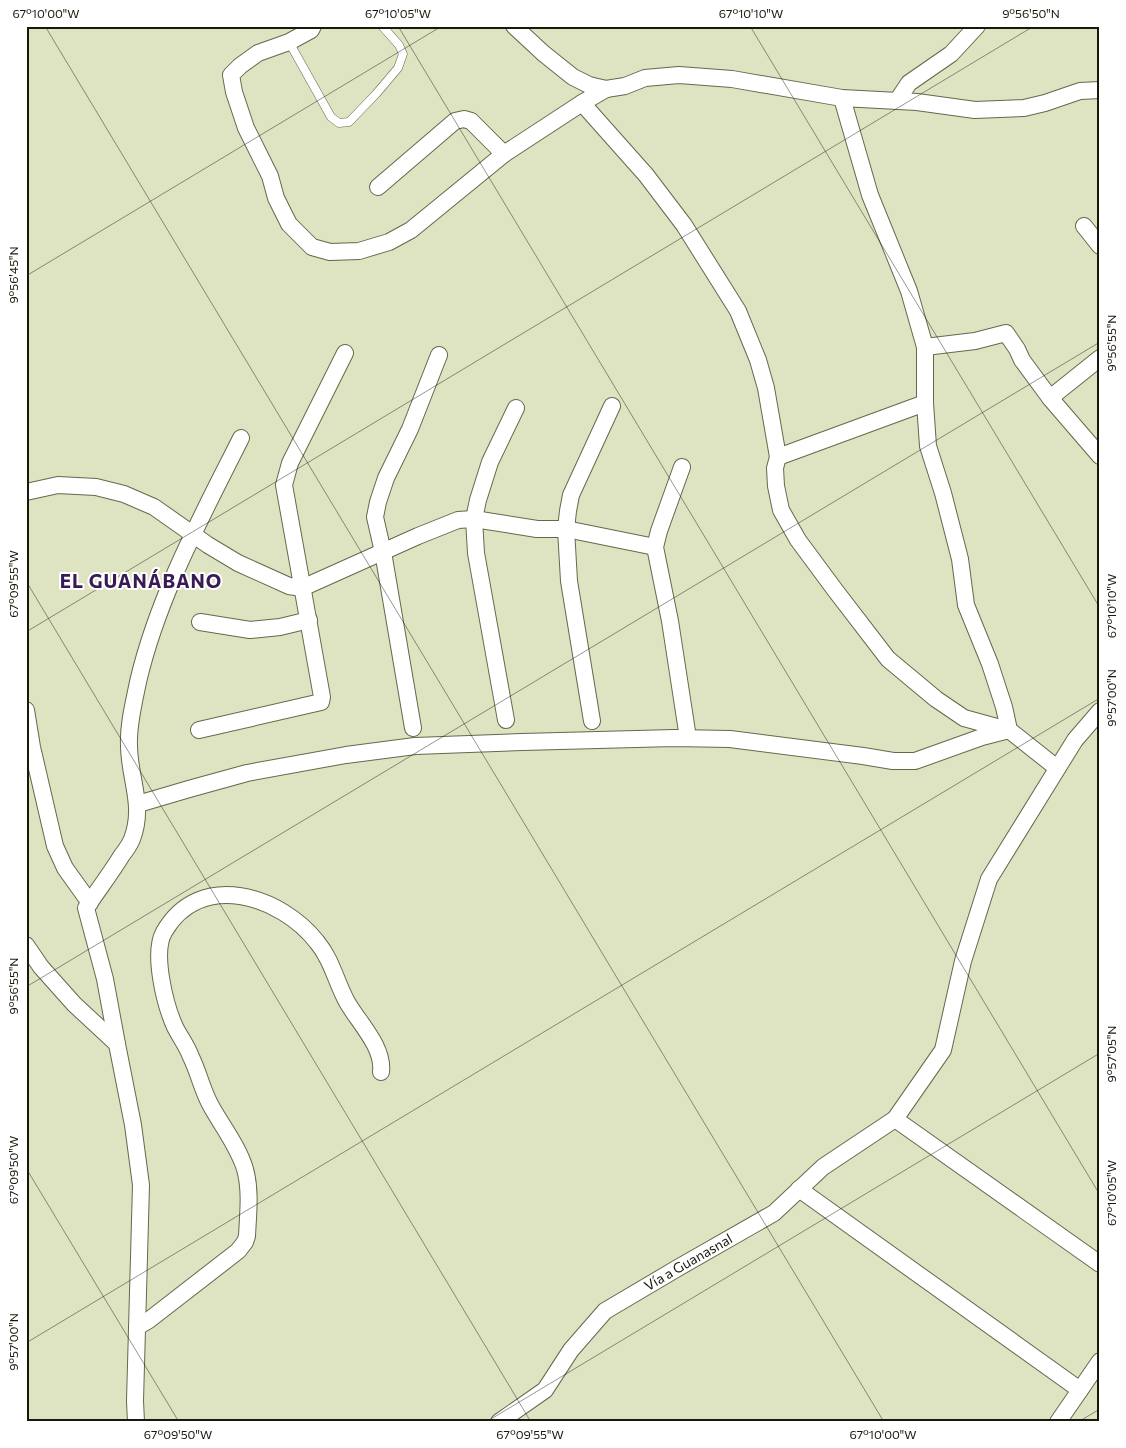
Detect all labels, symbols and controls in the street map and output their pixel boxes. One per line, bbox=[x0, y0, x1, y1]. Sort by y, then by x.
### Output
text: 67°10'00"W bbox=[12, 6, 80, 20]
text: 67°10'05"W bbox=[365, 6, 431, 20]
text: 67°10'10"W bbox=[719, 6, 783, 20]
text: 9°56'50"N bbox=[1002, 6, 1060, 20]
text: 9°56'45"N bbox=[6, 246, 20, 304]
text: 9°56'55"N bbox=[1104, 315, 1118, 371]
text: 67°09'55"W bbox=[6, 550, 20, 618]
district label: EL GUANÁBANO bbox=[60, 569, 222, 592]
text: 67°10'10"W bbox=[1104, 574, 1118, 638]
text: 9°57'00"N bbox=[1104, 669, 1118, 727]
text: 9°56'55"N bbox=[6, 958, 20, 1014]
text: 9°57'05"N bbox=[1104, 1026, 1118, 1082]
text: 67°09'50"W bbox=[6, 1136, 20, 1204]
text: 67°10'05"W bbox=[1104, 1160, 1118, 1226]
street label: Vía a Guanasnal bbox=[641, 1230, 735, 1294]
text: 9°57'00"N bbox=[6, 1313, 20, 1371]
text: 67°09'50"W bbox=[144, 1427, 212, 1441]
text: 67°09'55"W bbox=[496, 1427, 564, 1441]
text: 67°10'00"W bbox=[849, 1427, 917, 1441]

